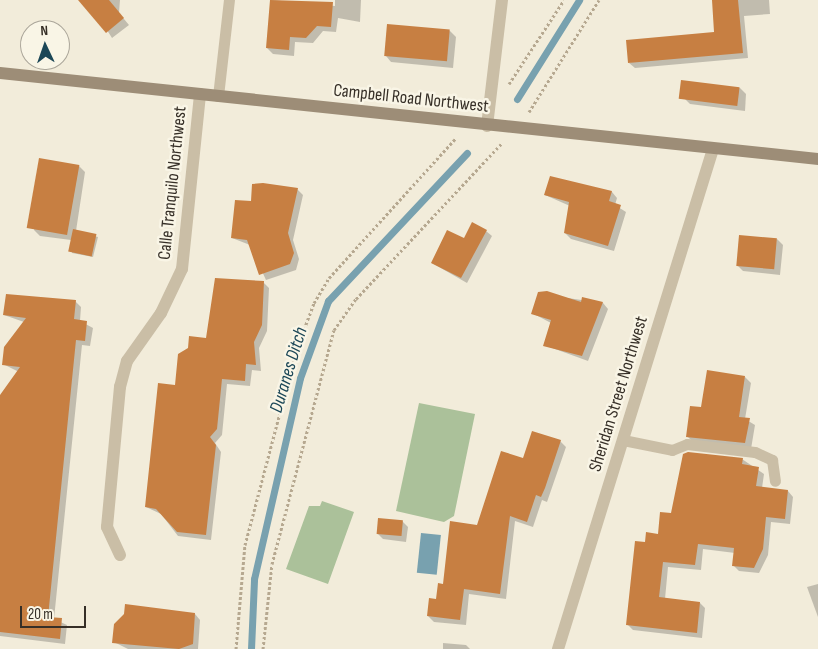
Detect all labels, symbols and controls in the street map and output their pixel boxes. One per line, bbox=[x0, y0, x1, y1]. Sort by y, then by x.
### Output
north arrow bbox=[20, 20, 70, 70]
text: N bbox=[40, 22, 48, 39]
street label: Campbell Road Northwest bbox=[332, 80, 490, 118]
street label: Calle Tranquilo Northwest bbox=[154, 105, 192, 261]
street label: Sheridan Street Northwest bbox=[585, 314, 653, 474]
water label: Duranes Ditch bbox=[265, 324, 313, 416]
scale bar bbox=[22, 596, 89, 628]
text: 20 m bbox=[28, 605, 53, 624]

